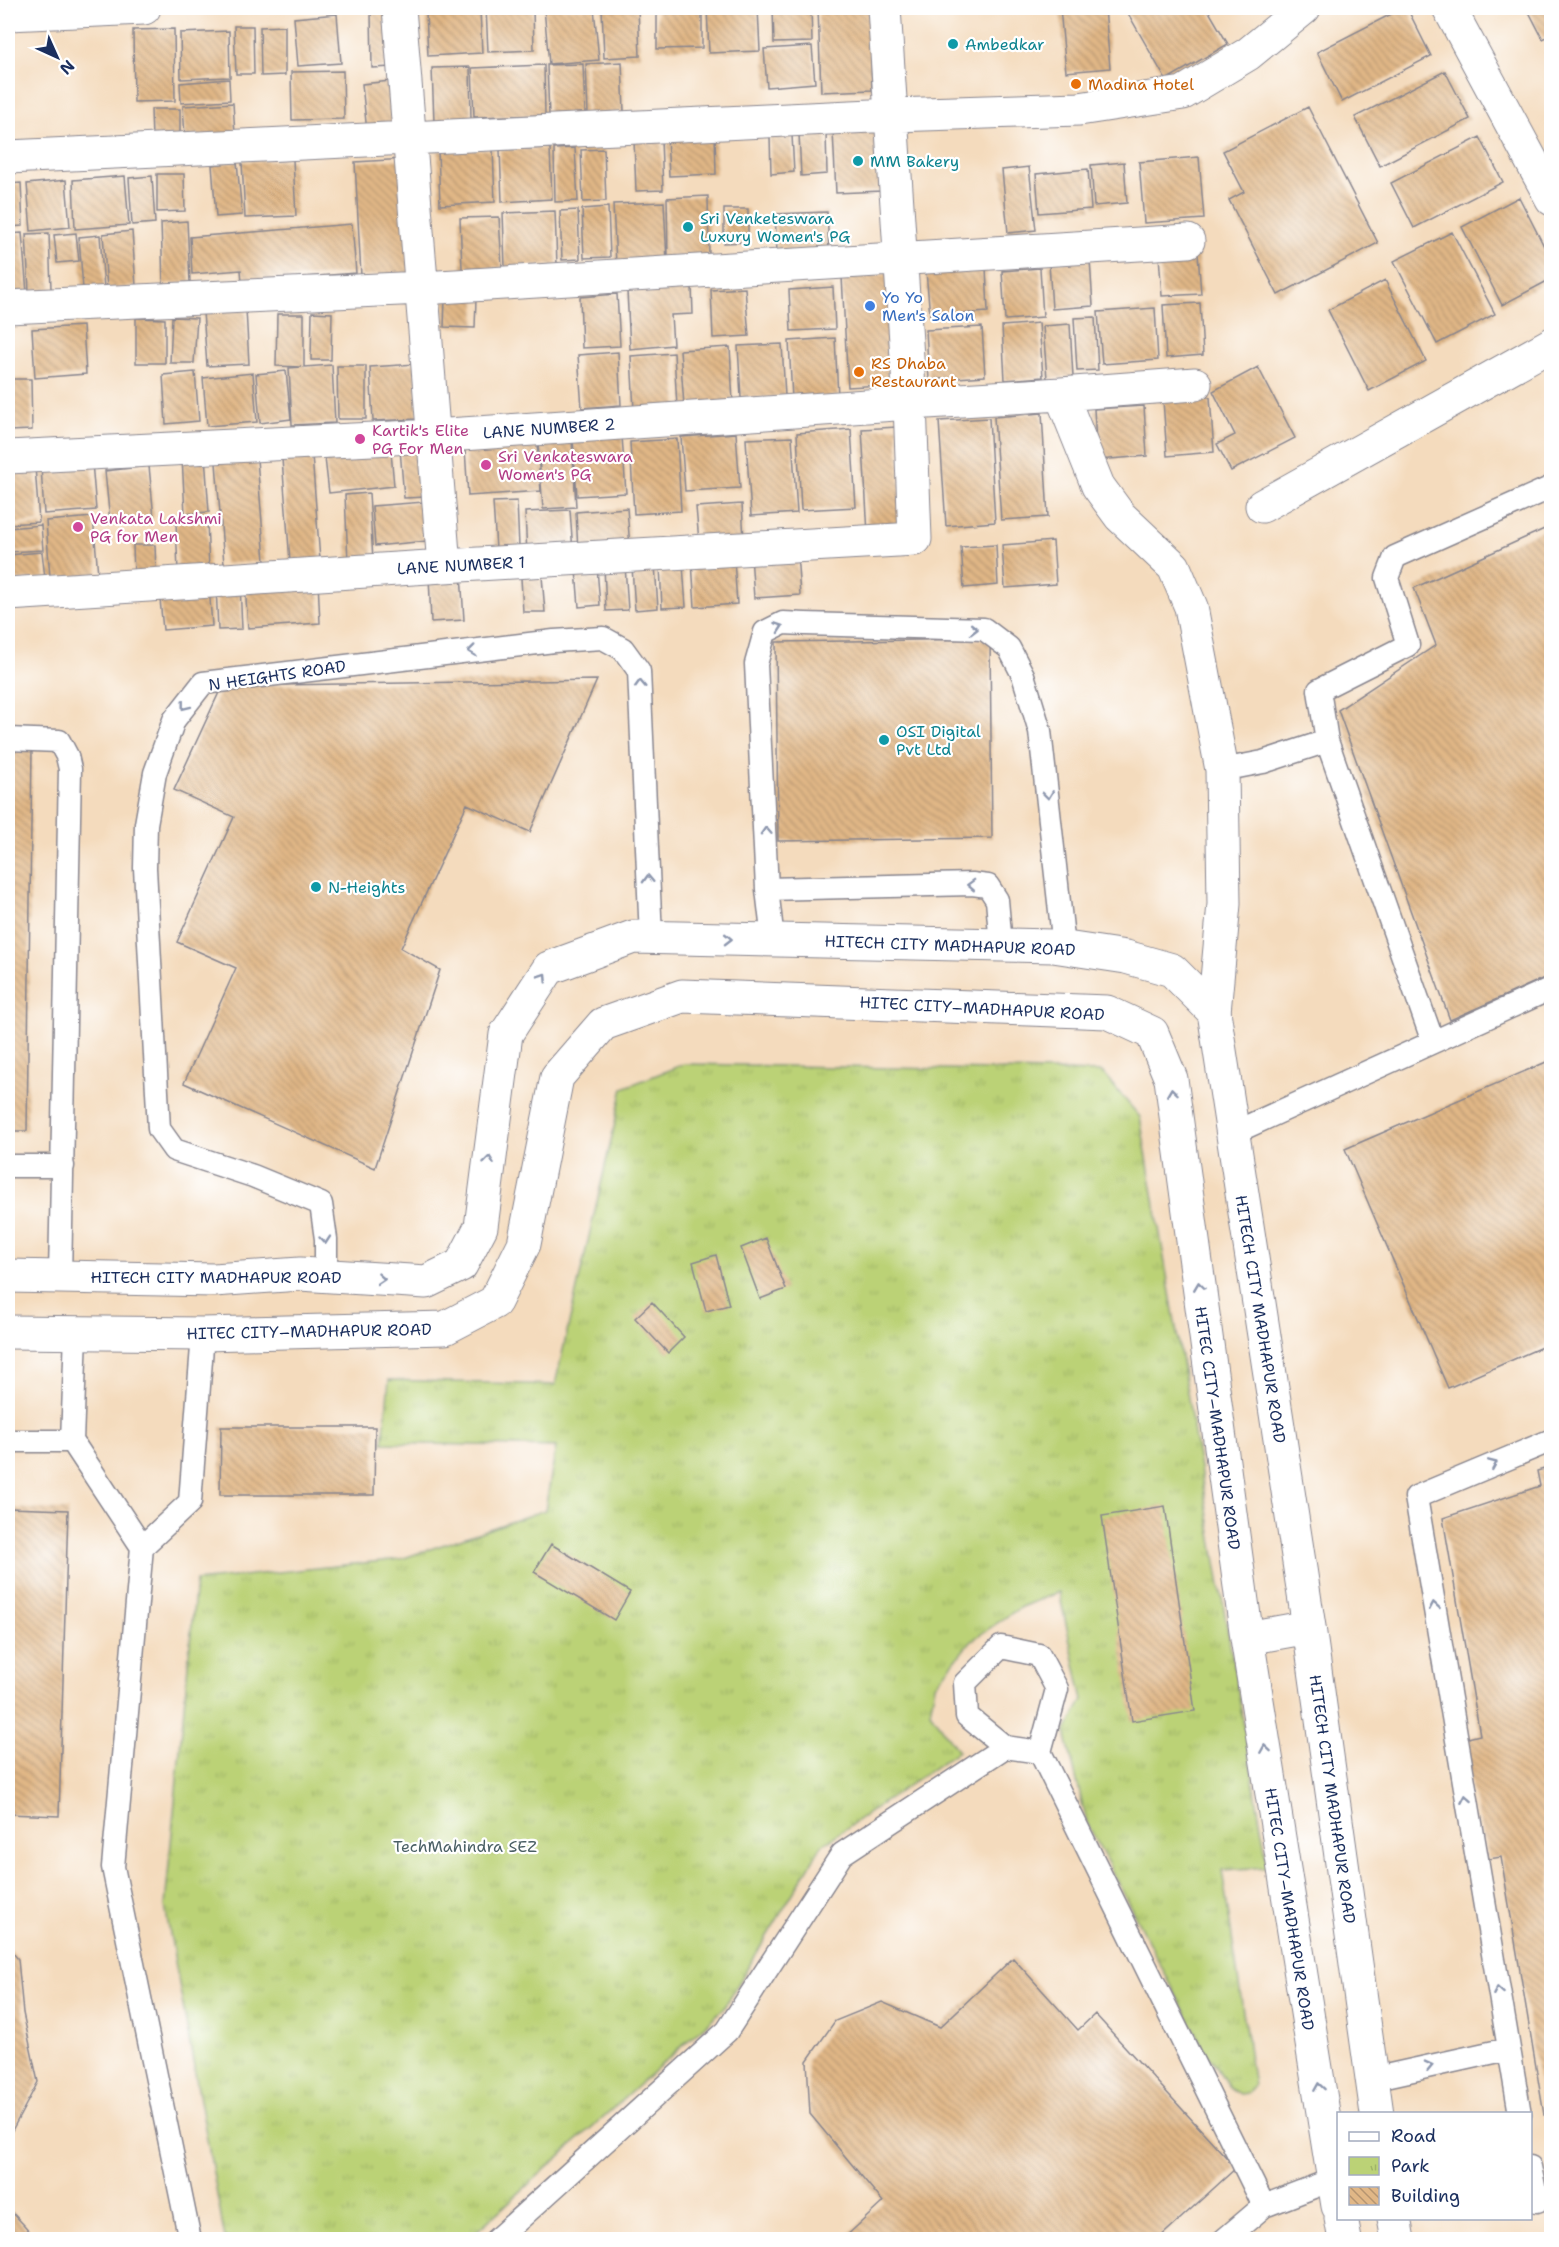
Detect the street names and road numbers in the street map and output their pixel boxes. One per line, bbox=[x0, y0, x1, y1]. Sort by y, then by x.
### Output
street label: LANE NUMBER 2 bbox=[482, 413, 616, 444]
street label: LANE NUMBER 1 bbox=[396, 552, 526, 579]
street label: N HEIGHTS ROAD bbox=[207, 655, 347, 696]
street label: HITECH CITY MADHAPUR ROAD bbox=[824, 931, 1076, 960]
street label: HITEC CITY–MADHAPUR ROAD bbox=[859, 992, 1105, 1025]
street label: HITECH CITY MADHAPUR ROAD bbox=[1231, 1193, 1291, 1445]
street label: HITECH CITY MADHAPUR ROAD bbox=[90, 1267, 342, 1288]
street label: HITEC CITY–MADHAPUR ROAD bbox=[1190, 1305, 1245, 1551]
street label: HITEC CITY–MADHAPUR ROAD bbox=[186, 1319, 432, 1344]
street label: HITECH CITY MADHAPUR ROAD bbox=[1305, 1673, 1360, 1925]
street label: HITEC CITY–MADHAPUR ROAD bbox=[1260, 1786, 1319, 2032]

